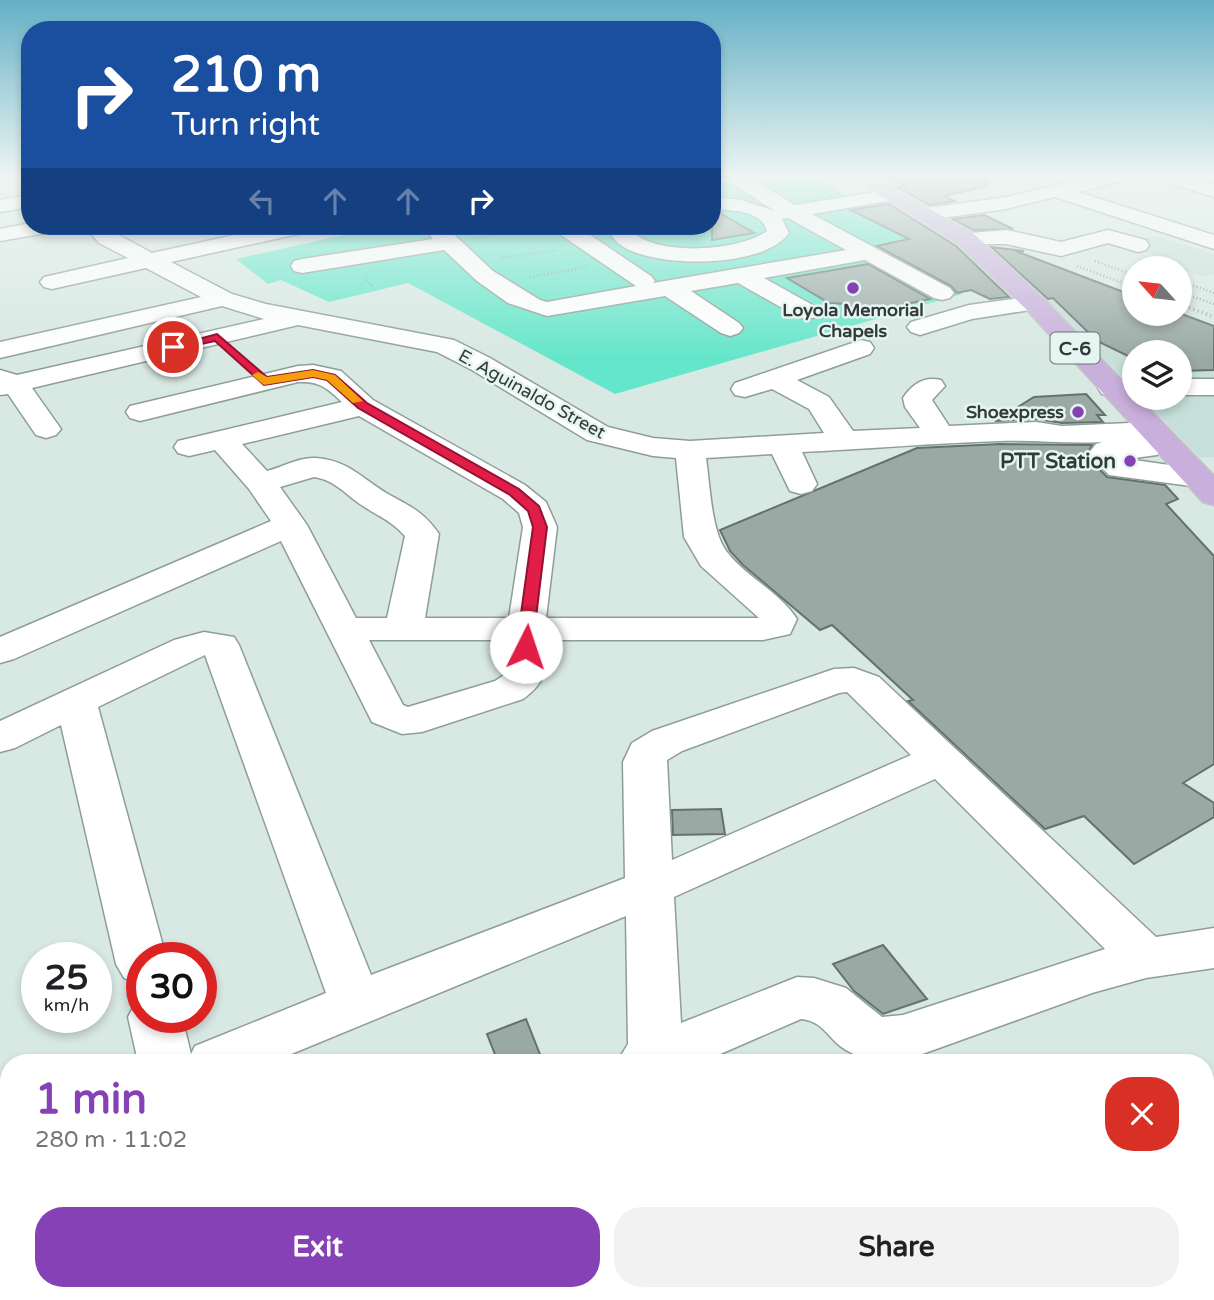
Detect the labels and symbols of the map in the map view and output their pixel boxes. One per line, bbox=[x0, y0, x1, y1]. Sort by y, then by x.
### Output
north arrow bbox=[1122, 256, 1192, 326]
marker: Loyola Memorial Chapels bbox=[845, 280, 861, 296]
place label: Loyola Memorial Chapels bbox=[782, 299, 924, 342]
pin bbox=[143, 317, 203, 377]
road number: C-6 bbox=[1050, 332, 1100, 364]
street label: E. Aguinaldo Street bbox=[455, 344, 610, 444]
place label: Shoexpress bbox=[966, 401, 1064, 423]
marker: Shoexpress bbox=[1070, 404, 1086, 420]
place label: PTT Station bbox=[1000, 449, 1116, 474]
marker: PTT Station bbox=[1122, 453, 1138, 469]
position arrow bbox=[489, 610, 563, 684]
speed limit sign: 30 bbox=[126, 942, 217, 1033]

